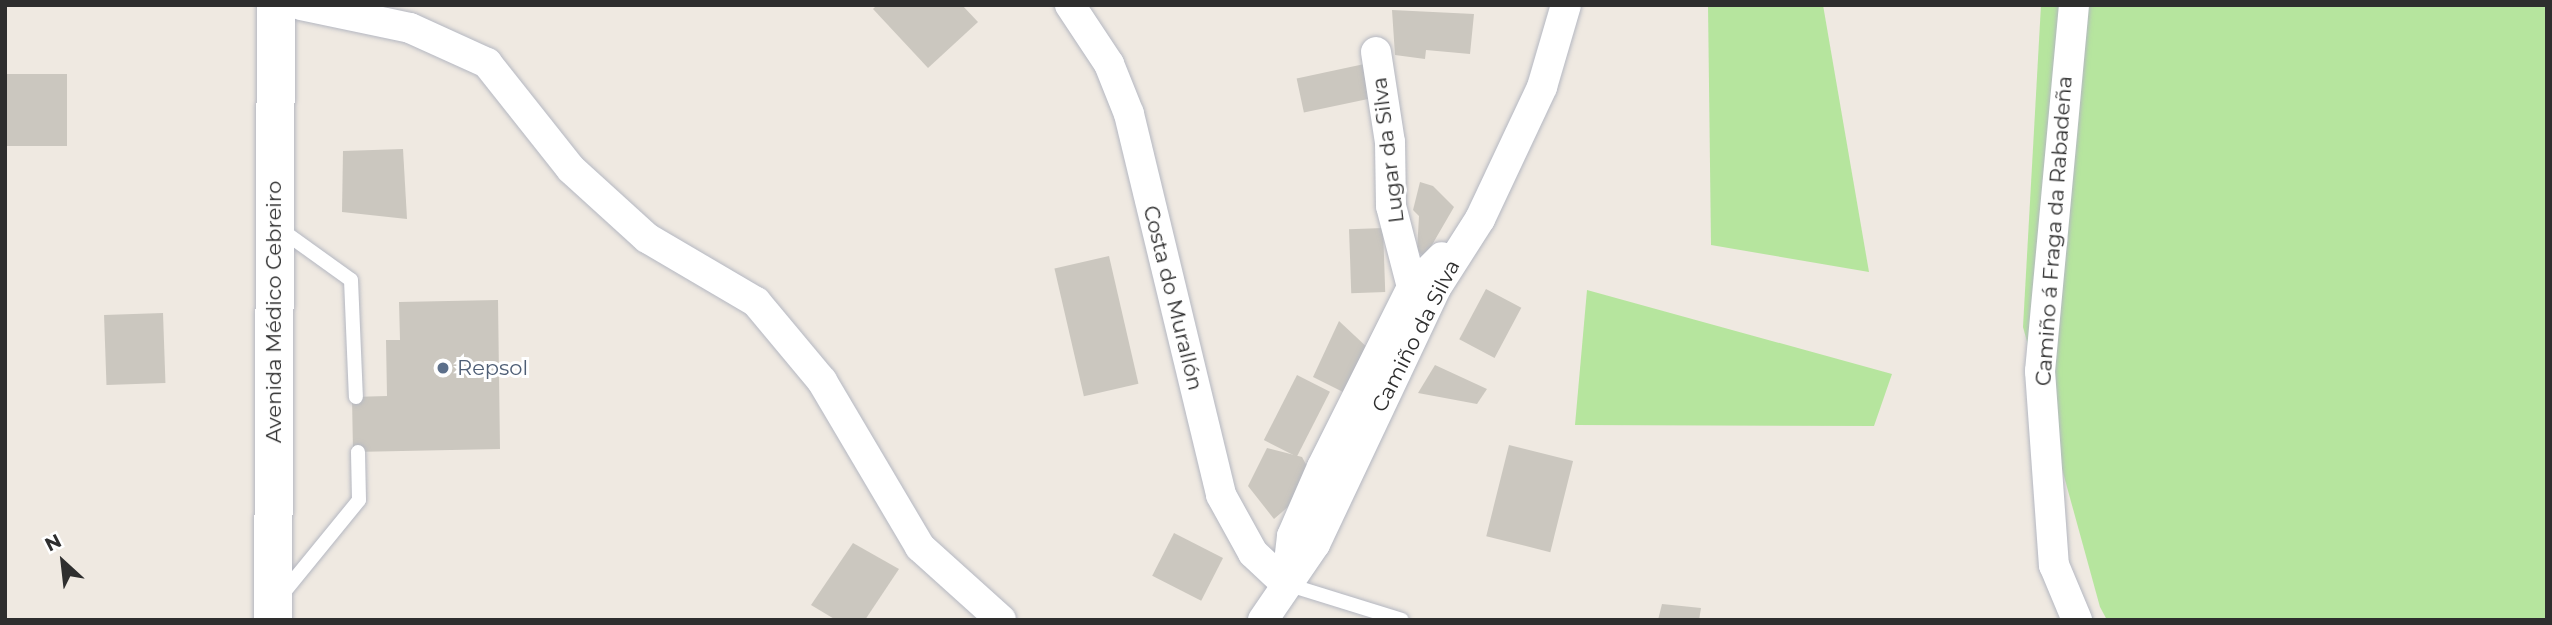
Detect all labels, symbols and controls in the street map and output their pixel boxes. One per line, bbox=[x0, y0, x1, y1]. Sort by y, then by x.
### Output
street label: Camiño á Fraga da Rabadeña bbox=[2031, 75, 2077, 387]
street label: Lugar da Silva bbox=[1367, 76, 1409, 224]
street label: Avenida Médico Cebreiro bbox=[261, 181, 287, 443]
street label: Costa do Murallón bbox=[1138, 203, 1208, 393]
street label: Camiño da Silva bbox=[1367, 256, 1465, 416]
place label: Repsol bbox=[457, 355, 528, 381]
marker: Repsol bbox=[435, 360, 451, 376]
north arrow bbox=[28, 527, 98, 597]
text: N bbox=[41, 529, 65, 557]

